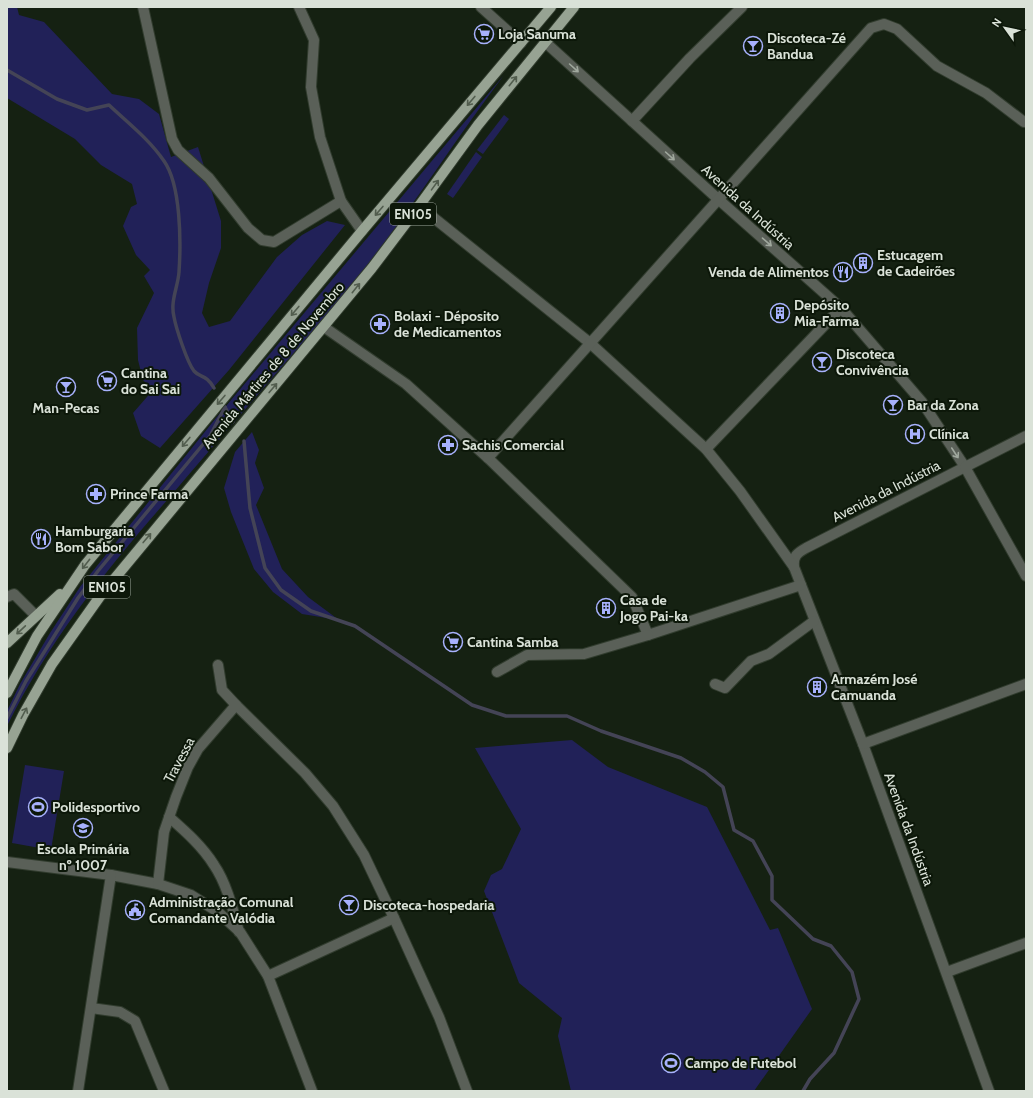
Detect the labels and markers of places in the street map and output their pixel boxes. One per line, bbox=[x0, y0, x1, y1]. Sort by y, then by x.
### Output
supermarket icon: Loja Sanuma bbox=[473, 23, 495, 45]
place label: Loja Sanuma bbox=[498, 25, 576, 43]
place label: Discoteca-Zé Bandua bbox=[767, 29, 846, 63]
bar icon: Discoteca-Zé Bandua bbox=[742, 35, 764, 57]
place label: Estucagem de Cadeirões bbox=[877, 246, 955, 280]
building icon: Estucagem de Cadeirões bbox=[852, 252, 874, 274]
restaurant icon: Venda de Alimentos bbox=[832, 261, 854, 283]
place label: Venda de Alimentos bbox=[708, 263, 829, 281]
place label: Depósito Mia-Farma bbox=[794, 296, 859, 330]
building icon: Depósito Mia-Farma bbox=[769, 302, 791, 324]
place label: Bolaxi - Déposito de Medicamentos bbox=[394, 307, 502, 341]
pharmacy icon: Bolaxi - Déposito de Medicamentos bbox=[369, 313, 391, 335]
place label: Discoteca Convivência bbox=[836, 345, 909, 379]
bar icon: Discoteca Convivência bbox=[811, 351, 833, 373]
place label: Cantina do Sai Sai bbox=[121, 364, 180, 398]
supermarket icon: Cantina do Sai Sai bbox=[96, 370, 118, 392]
bar icon: Man-Pecas bbox=[55, 376, 77, 398]
bar icon: Bar da Zona bbox=[882, 394, 904, 416]
place label: Bar da Zona bbox=[907, 396, 979, 414]
place label: Man-Pecas bbox=[33, 399, 99, 417]
hospital icon: Clínica bbox=[904, 423, 926, 445]
place label: Clínica bbox=[929, 425, 969, 443]
pharmacy icon: Sachis Comercial bbox=[437, 434, 459, 456]
place label: Sachis Comercial bbox=[462, 436, 565, 454]
pharmacy icon: Prince Farma bbox=[85, 483, 107, 505]
place label: Prince Farma bbox=[110, 485, 188, 503]
place label: Hamburgaria Bom Sabor bbox=[55, 522, 133, 556]
restaurant icon: Hamburgaria Bom Sabor bbox=[30, 528, 52, 550]
place label: Casa de Jogo Pai-ka bbox=[619, 591, 688, 625]
building icon: Casa de Jogo Pai-ka bbox=[595, 597, 617, 619]
supermarket icon: Cantina Samba bbox=[442, 631, 464, 653]
place label: Cantina Samba bbox=[467, 633, 558, 651]
place label: Armazém José Camuanda bbox=[831, 670, 917, 704]
building icon: Armazém José Camuanda bbox=[806, 676, 828, 698]
sports icon: Polidesportivo bbox=[27, 796, 49, 818]
place label: Polidesportivo bbox=[52, 798, 140, 816]
school or university icon: Escola Primária nº 1007 bbox=[72, 817, 94, 839]
place label: Escola Primária nº 1007 bbox=[37, 840, 129, 874]
place label: Administração Comunal Comandante Valódia bbox=[149, 893, 294, 927]
bar icon: Discoteca-hospedaria bbox=[338, 894, 360, 916]
place label: Discoteca-hospedaria bbox=[363, 896, 494, 914]
public building icon: Administração Comunal Comandante Valódia bbox=[124, 899, 146, 921]
sports icon: Campo de Futebol bbox=[660, 1052, 682, 1074]
place label: Campo de Futebol bbox=[685, 1054, 797, 1072]

